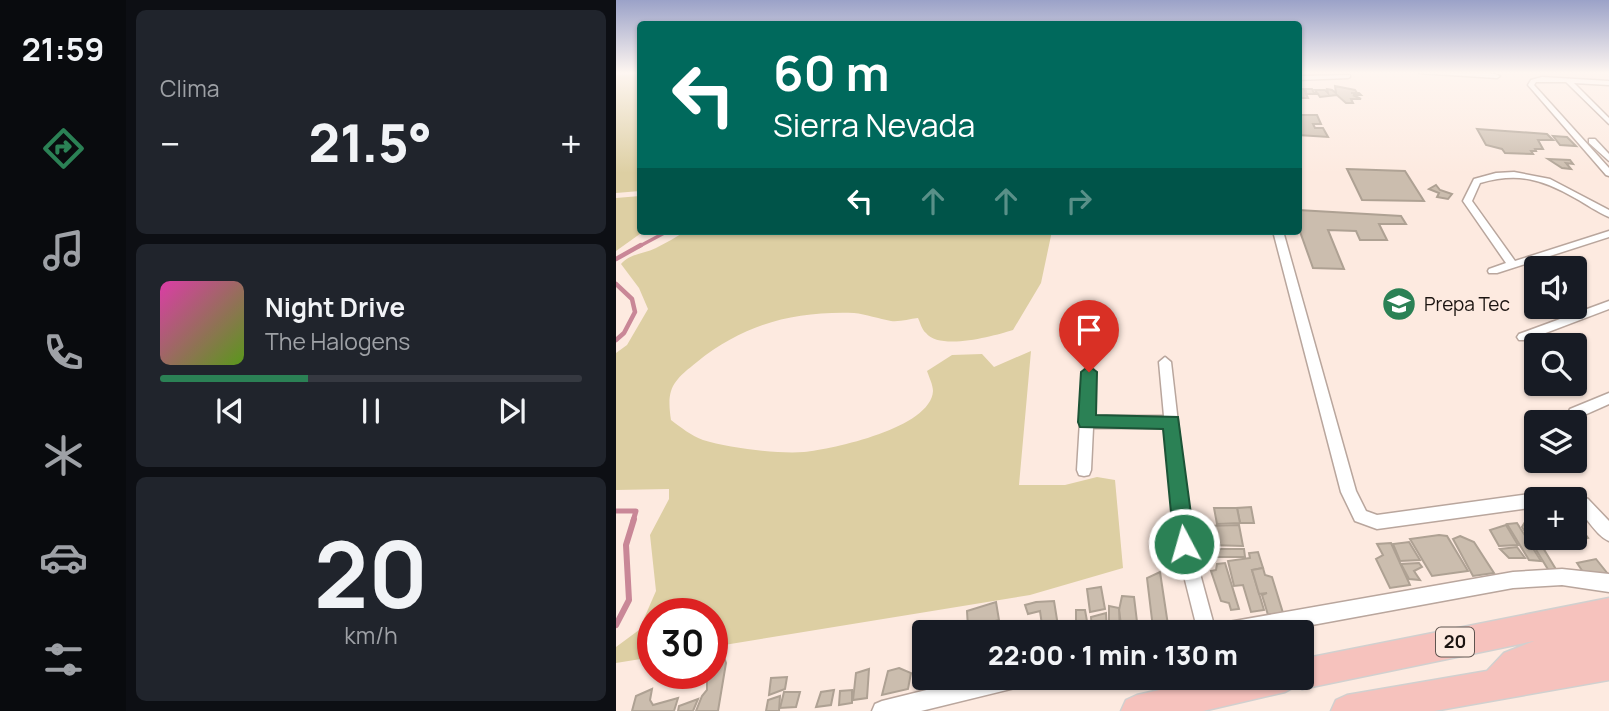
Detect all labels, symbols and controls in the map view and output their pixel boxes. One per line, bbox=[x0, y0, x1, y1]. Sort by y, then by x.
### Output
text: 21:59 bbox=[22, 27, 104, 71]
text: 60 m bbox=[773, 39, 890, 106]
icon: left bbox=[658, 49, 749, 140]
text: Clima bbox=[160, 72, 219, 104]
text: Sierra Nevada bbox=[773, 103, 975, 147]
text: 21.5° bbox=[309, 107, 432, 178]
text: − bbox=[160, 117, 181, 169]
text: + bbox=[560, 117, 582, 169]
icon: directions bbox=[39, 124, 88, 173]
icon: left bbox=[841, 182, 879, 220]
icon: ahead bbox=[914, 182, 952, 220]
icon: ahead bbox=[987, 182, 1025, 220]
icon: right bbox=[1060, 182, 1098, 220]
icon: music bbox=[39, 226, 88, 275]
map controls bbox=[1524, 256, 1587, 550]
button: sound bbox=[1524, 256, 1587, 319]
school or university icon: Prepa Tec bbox=[1380, 285, 1418, 323]
text: Night Drive bbox=[265, 289, 405, 325]
place label: Prepa Tec bbox=[1424, 291, 1510, 317]
pin bbox=[1059, 300, 1119, 372]
icon: arrive bbox=[1070, 311, 1108, 349]
text: The Halogens bbox=[265, 325, 410, 357]
icon: phone bbox=[39, 328, 88, 377]
button: search bbox=[1524, 333, 1587, 396]
icon: previous bbox=[211, 392, 249, 430]
icon: pause bbox=[352, 392, 390, 430]
icon: next bbox=[493, 392, 531, 430]
button: layers bbox=[1524, 410, 1587, 473]
icon: climate bbox=[39, 431, 88, 480]
button: + bbox=[1524, 487, 1587, 550]
position arrow bbox=[1147, 507, 1221, 581]
text: 20 bbox=[314, 511, 428, 635]
icon: car bbox=[39, 533, 88, 582]
speed limit sign: 30 bbox=[637, 598, 728, 689]
text: km/h bbox=[344, 619, 398, 651]
road number: 20 bbox=[1436, 628, 1474, 656]
icon: filters bbox=[39, 635, 88, 684]
text: 22:00 · 1 min · 130 m bbox=[988, 637, 1238, 673]

